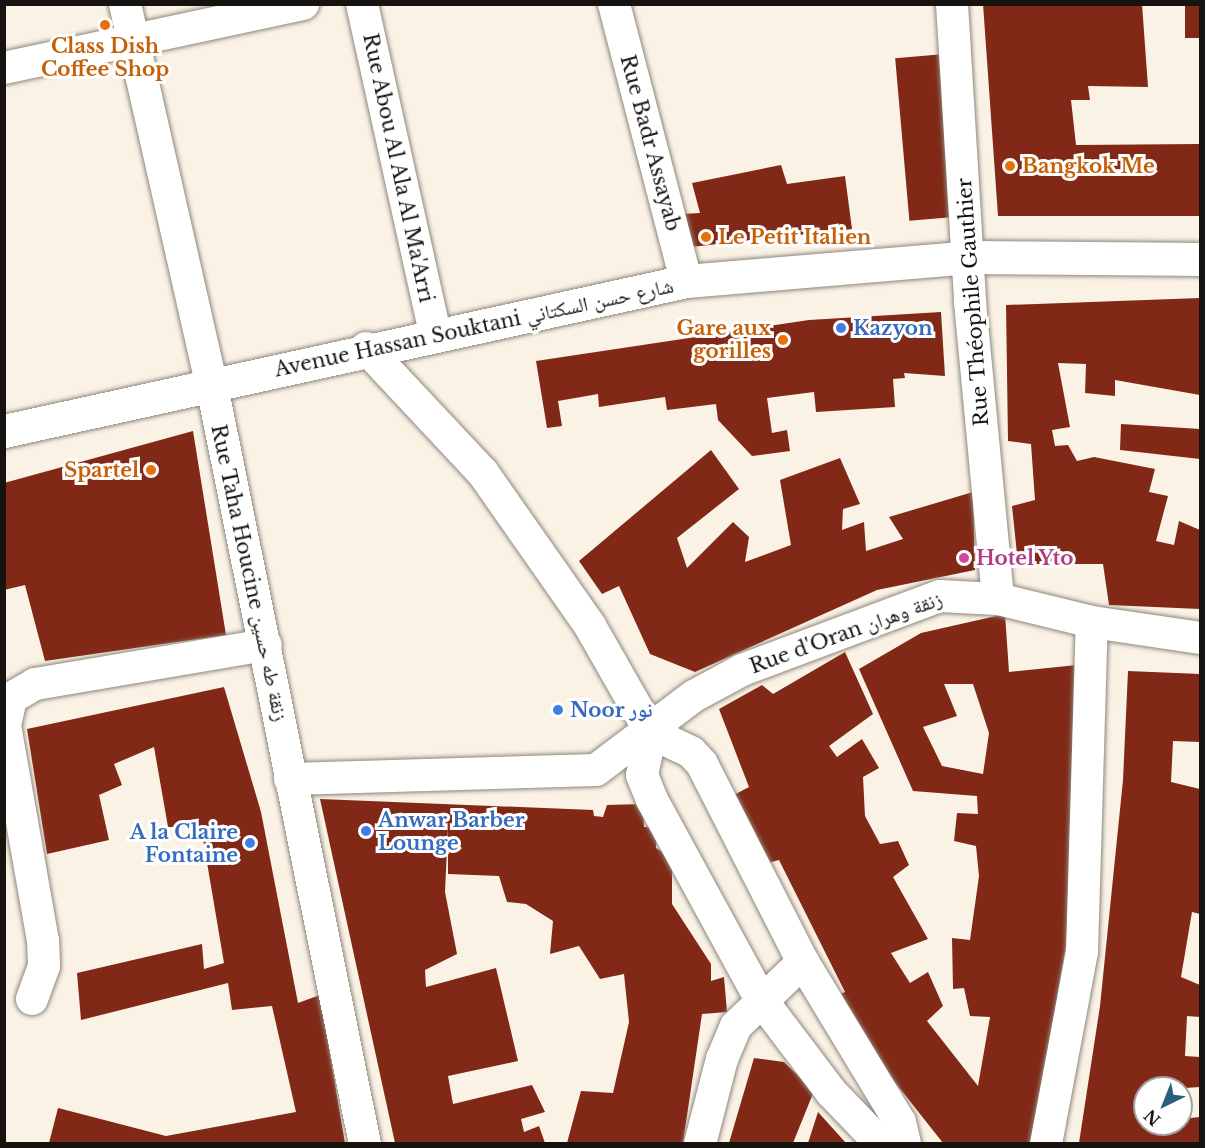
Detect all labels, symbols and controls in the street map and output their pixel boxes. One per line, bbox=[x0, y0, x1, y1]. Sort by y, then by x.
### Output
marker: Class Dish Coffee Shop bbox=[98, 18, 112, 32]
street label: Rue Abou Al Ala Al Ma'Arri bbox=[357, 30, 439, 306]
place label: Class Dish Coffee Shop bbox=[41, 35, 169, 82]
street label: Rue Badr Assayab bbox=[615, 52, 685, 234]
place label: Bangkok Me bbox=[1022, 154, 1155, 178]
marker: Bangkok Me bbox=[1003, 159, 1017, 173]
street label: Rue Théophile Gauthier bbox=[952, 177, 994, 427]
place label: Le Petit Italien bbox=[718, 225, 871, 249]
marker: Le Petit Italien bbox=[699, 230, 713, 244]
street label: Avenue Hassan Souktani شارع حسن السكتاني bbox=[272, 274, 676, 382]
place label: Gare aux gorilles bbox=[677, 316, 771, 363]
place label: Kazyon bbox=[853, 316, 933, 340]
marker: Kazyon bbox=[834, 321, 848, 335]
marker: Gare aux gorilles bbox=[776, 333, 790, 347]
street label: Rue Taha Houcine زنقة طه حسين bbox=[206, 422, 292, 724]
place label: Spartel bbox=[64, 458, 139, 482]
marker: Spartel bbox=[144, 463, 158, 477]
place label: Hotel Yto bbox=[976, 546, 1074, 570]
marker: Hotel Yto bbox=[957, 551, 971, 565]
street label: Rue d'Oran زنقة وهران bbox=[747, 587, 945, 679]
place label: Noor نور bbox=[570, 698, 653, 722]
marker: Noor نور bbox=[551, 703, 565, 717]
place label: Anwar Barber Lounge bbox=[378, 808, 525, 855]
place label: A la Claire Fontaine bbox=[129, 820, 238, 867]
marker: Anwar Barber Lounge bbox=[359, 824, 373, 838]
marker: A la Claire Fontaine bbox=[243, 836, 257, 850]
north arrow bbox=[1133, 1076, 1193, 1136]
text: N bbox=[1140, 1105, 1164, 1130]

